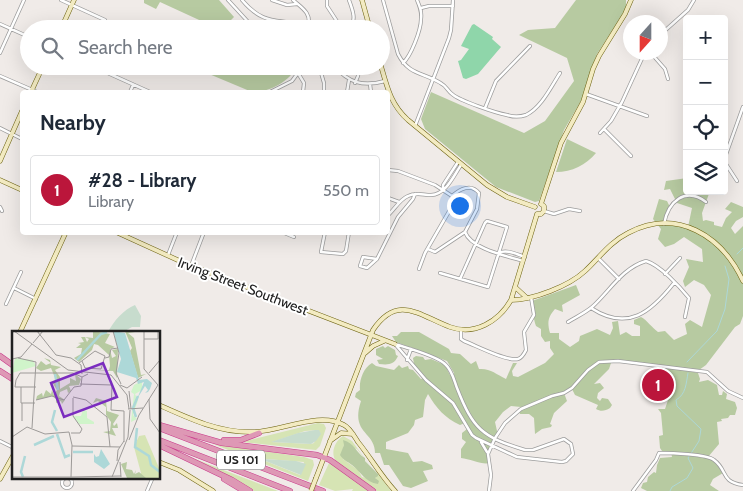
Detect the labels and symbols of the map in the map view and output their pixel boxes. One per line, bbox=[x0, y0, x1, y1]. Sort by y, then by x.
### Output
north arrow bbox=[623, 15, 668, 60]
your location bbox=[447, 193, 473, 219]
street label: Irving Street Southwest bbox=[175, 253, 311, 319]
inset map bbox=[12, 331, 160, 478]
pin: 1 bbox=[642, 366, 674, 404]
road number: US 101 bbox=[217, 450, 265, 470]

